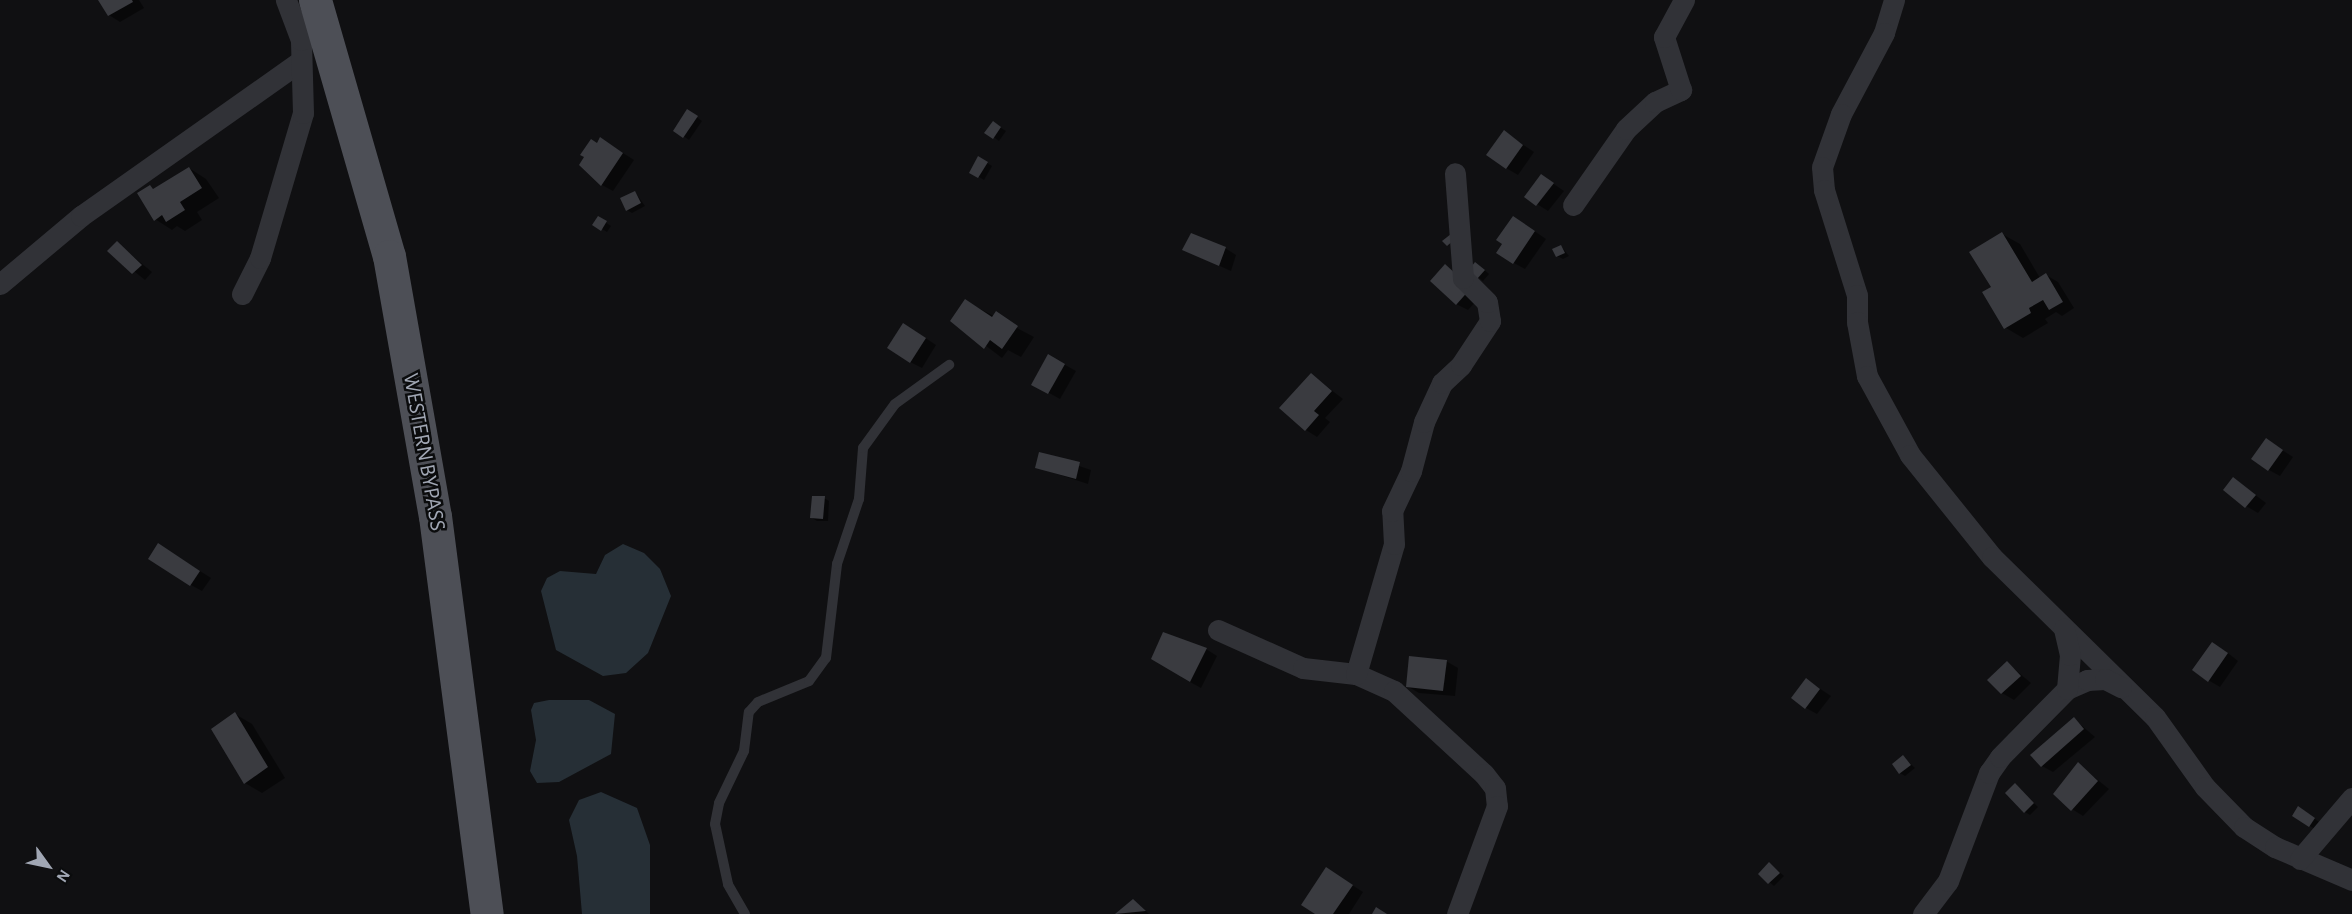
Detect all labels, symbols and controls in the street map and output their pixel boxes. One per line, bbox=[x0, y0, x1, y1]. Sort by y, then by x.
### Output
street label: WESTERN BYPASS bbox=[397, 371, 451, 533]
north arrow bbox=[18, 836, 78, 896]
text: N bbox=[53, 867, 73, 885]

